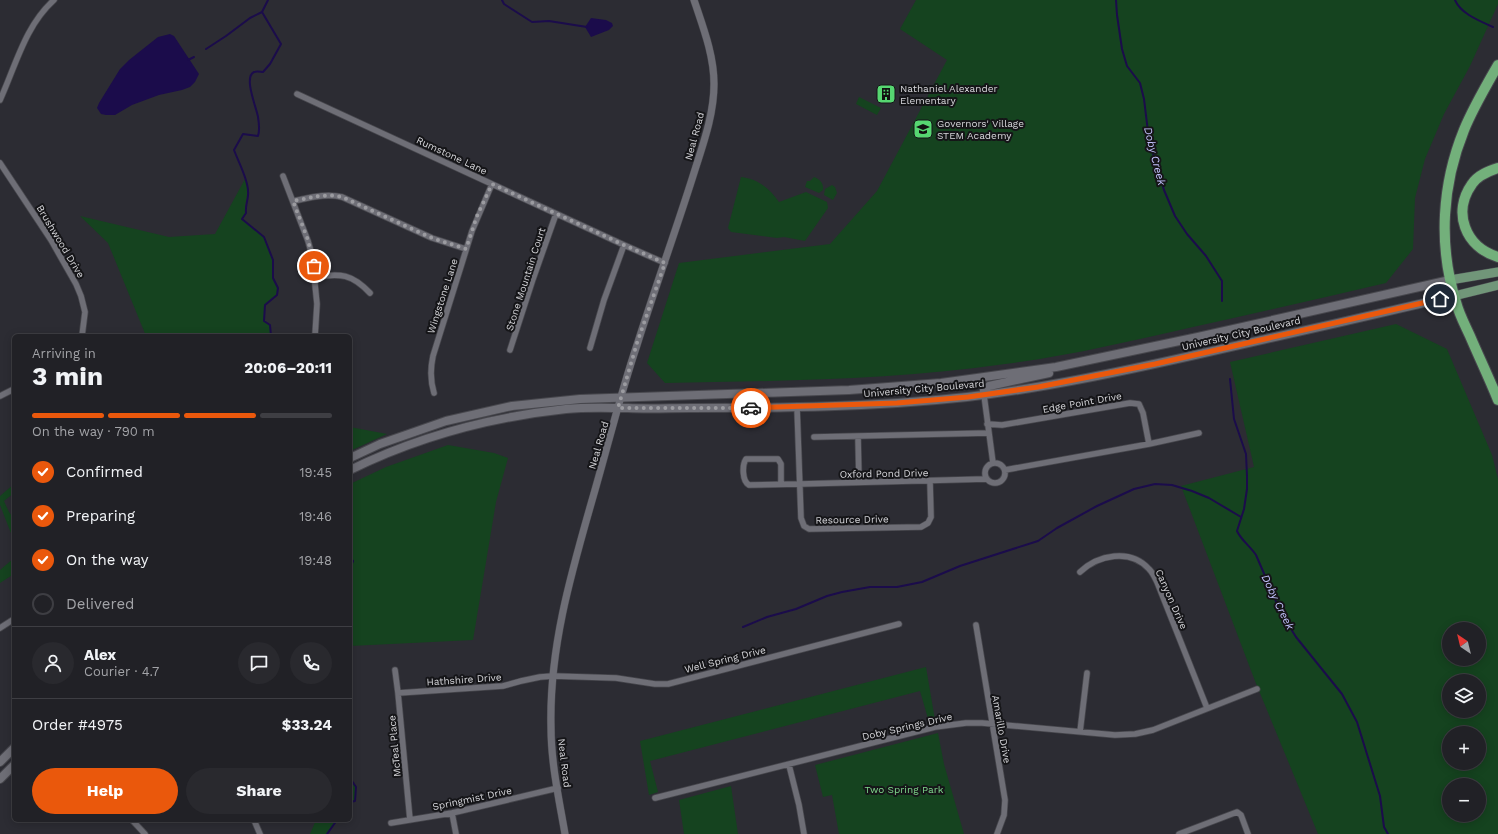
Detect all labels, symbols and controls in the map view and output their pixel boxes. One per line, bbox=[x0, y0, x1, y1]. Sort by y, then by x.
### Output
building icon: Nathaniel Alexander Elementary bbox=[875, 83, 897, 105]
place label: Nathaniel Alexander Elementary bbox=[900, 83, 998, 106]
street label: Neal Road bbox=[683, 111, 706, 161]
school or university icon: Governors' Village STEM Academy bbox=[912, 118, 934, 140]
place label: Governors' Village STEM Academy bbox=[937, 118, 1024, 141]
water label: Doby Creek bbox=[1141, 126, 1168, 188]
street label: Rumstone Lane bbox=[415, 134, 489, 177]
street label: Brushwood Drive bbox=[35, 203, 87, 280]
street label: Stone Mountain Court bbox=[504, 225, 548, 332]
pin bbox=[297, 249, 331, 283]
icon: bag bbox=[303, 255, 325, 277]
street label: Wingstone Lane bbox=[425, 257, 460, 335]
pin bbox=[1423, 282, 1457, 316]
icon: home bbox=[1429, 288, 1451, 310]
street label: University City Boulevard bbox=[1181, 314, 1302, 353]
text: Arriving in bbox=[32, 346, 96, 361]
text: 20:06–20:11 bbox=[244, 359, 332, 377]
text: 3 min bbox=[32, 361, 103, 391]
street label: University City Boulevard bbox=[863, 378, 985, 399]
courier bbox=[731, 388, 771, 428]
street label: Edge Point Drive bbox=[1042, 390, 1123, 415]
icon: car bbox=[740, 397, 762, 419]
street label: Neal Road bbox=[586, 420, 611, 470]
text: On the way · 790 m bbox=[32, 424, 155, 439]
icon: check bbox=[32, 461, 54, 483]
text: Confirmed bbox=[66, 463, 143, 481]
text: 19:45 bbox=[300, 465, 332, 480]
street label: Oxford Pond Drive bbox=[840, 467, 929, 480]
icon: check bbox=[32, 505, 54, 527]
text: Preparing bbox=[66, 507, 135, 525]
text: 19:46 bbox=[299, 509, 332, 524]
street label: Resource Drive bbox=[815, 513, 889, 526]
icon: check bbox=[32, 549, 54, 571]
text: On the way bbox=[66, 551, 148, 569]
text: 19:48 bbox=[299, 553, 332, 568]
street label: Canyon Drive bbox=[1153, 568, 1190, 631]
water label: Doby Creek bbox=[1259, 572, 1297, 633]
text: Delivered bbox=[66, 595, 134, 613]
north arrow bbox=[1442, 622, 1486, 666]
map controls bbox=[1442, 622, 1486, 822]
button: person bbox=[32, 642, 74, 684]
button: chat bbox=[238, 642, 280, 684]
button: phone bbox=[290, 642, 332, 684]
street label: Well Spring Drive bbox=[683, 644, 767, 675]
text: Alex bbox=[84, 646, 116, 664]
text: Courier · 4.7 bbox=[84, 664, 159, 679]
street label: Hathshire Drive bbox=[426, 671, 502, 688]
button: layers bbox=[1442, 674, 1486, 718]
street label: Amarillo Drive bbox=[990, 694, 1013, 764]
street label: Doby Springs Drive bbox=[861, 711, 953, 742]
street label: McTeal Place bbox=[386, 714, 403, 777]
text: Order #4975 bbox=[32, 716, 123, 734]
text: $33.24 bbox=[282, 716, 332, 734]
button: + bbox=[1442, 726, 1486, 770]
street label: Neal Road bbox=[556, 738, 573, 788]
button: Help bbox=[32, 768, 178, 814]
button: Share bbox=[186, 768, 332, 814]
button: − bbox=[1442, 778, 1486, 822]
park label: Two Spring Park bbox=[865, 784, 944, 795]
street label: Springmist Drive bbox=[431, 785, 513, 812]

